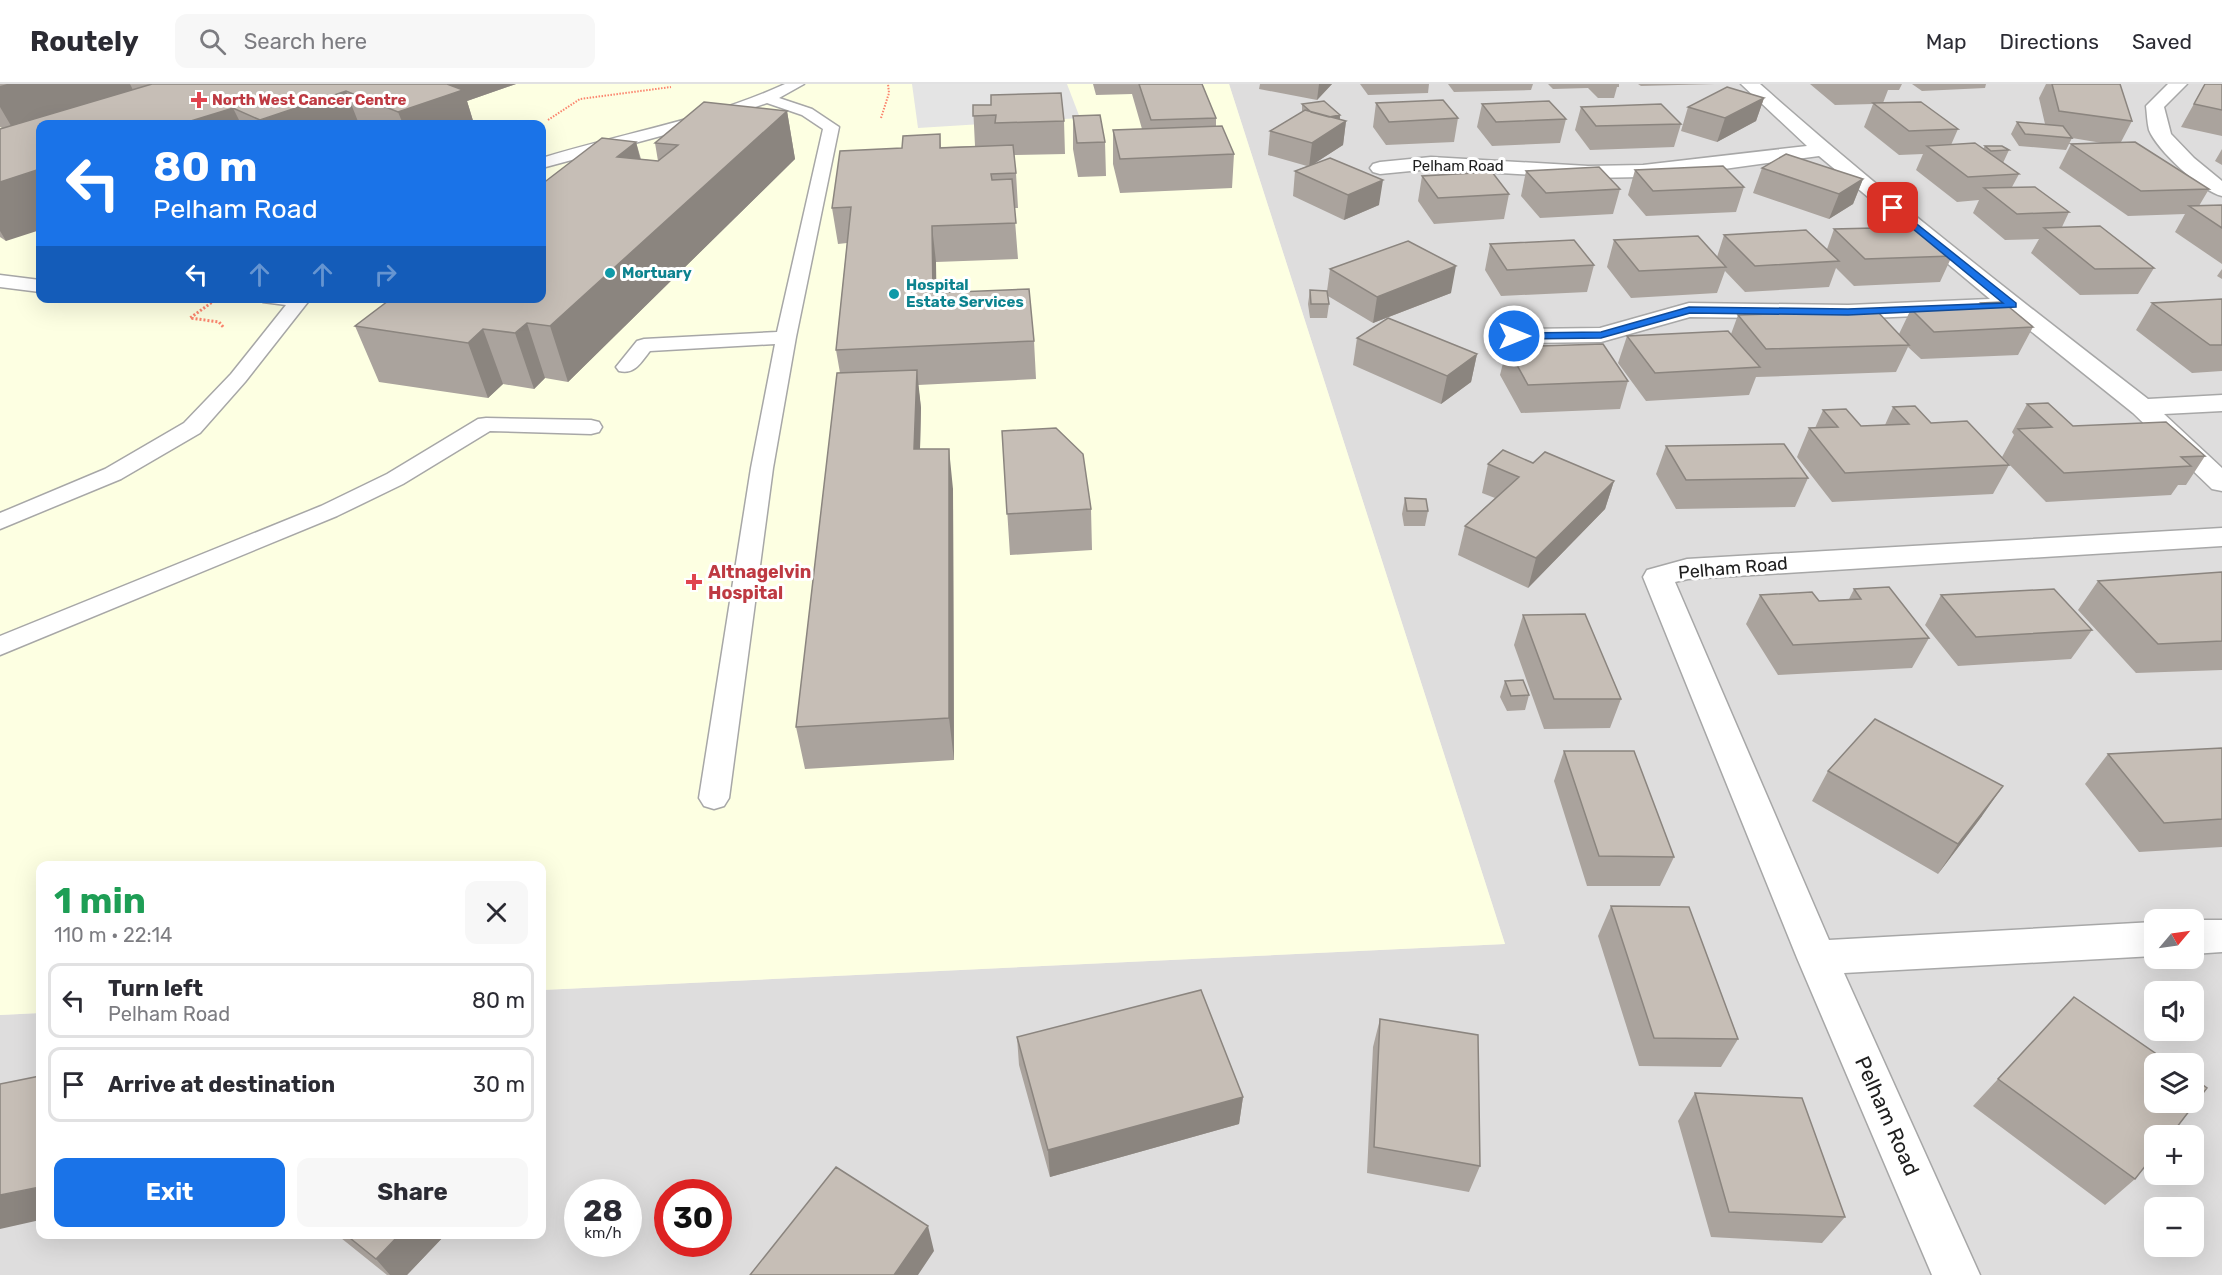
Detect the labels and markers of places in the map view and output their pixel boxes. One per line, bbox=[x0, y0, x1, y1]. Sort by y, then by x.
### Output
marker: North West Cancer Centre bbox=[190, 91, 208, 109]
place label: North West Cancer Centre bbox=[212, 91, 406, 109]
pin bbox=[1867, 182, 1918, 233]
place label: Mortuary bbox=[622, 264, 692, 282]
marker: Mortuary bbox=[603, 266, 617, 280]
place label: Hospital Estate Services bbox=[906, 276, 1024, 311]
marker: Hospital Estate Services bbox=[887, 287, 901, 301]
place label: Altnagelvin Hospital bbox=[708, 561, 811, 604]
marker: Altnagelvin Hospital bbox=[685, 573, 703, 591]

